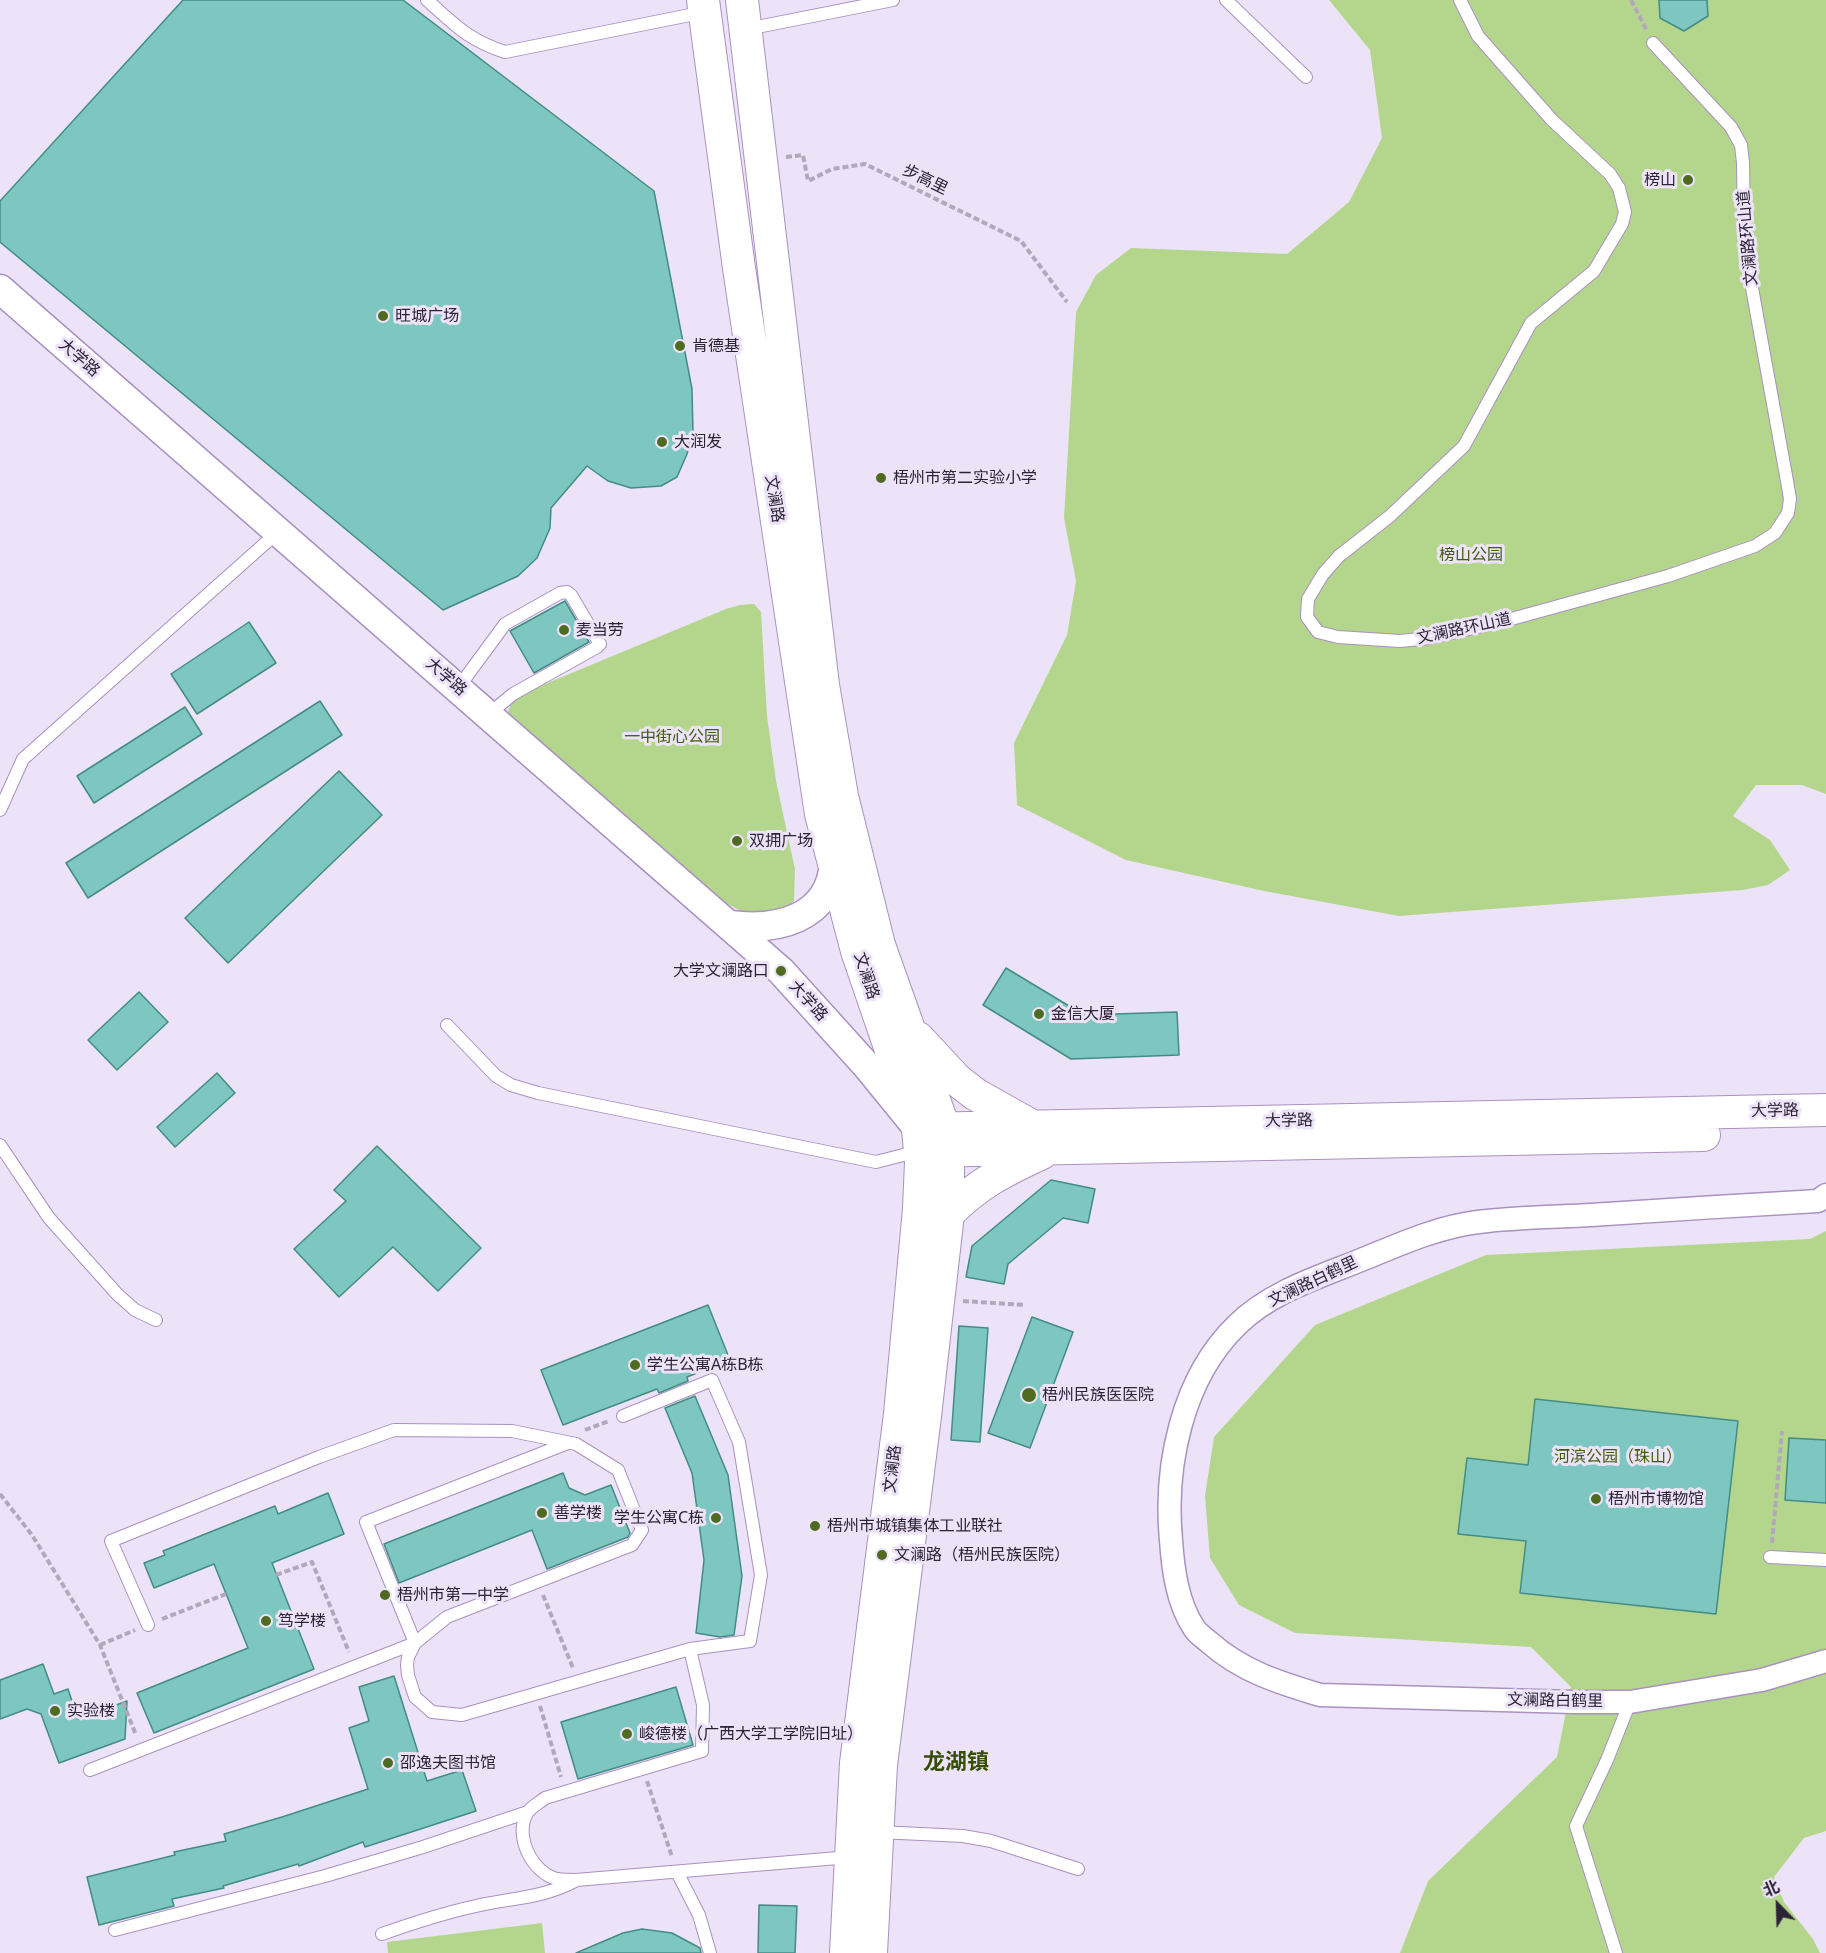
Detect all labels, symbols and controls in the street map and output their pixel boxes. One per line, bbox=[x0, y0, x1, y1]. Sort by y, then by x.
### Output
street label: 步高里 bbox=[899, 161, 951, 199]
place label: 榜山 bbox=[1644, 170, 1676, 190]
marker: 榜山 bbox=[1681, 173, 1695, 187]
street label: 文澜路环山道 bbox=[1734, 189, 1762, 287]
place label: 旺城广场 bbox=[395, 306, 459, 326]
marker: 旺城广场 bbox=[376, 309, 390, 323]
street label: 大学路 bbox=[55, 335, 103, 381]
place label: 肯德基 bbox=[692, 336, 740, 356]
marker: 肯德基 bbox=[673, 339, 687, 353]
place label: 大润发 bbox=[674, 432, 722, 452]
marker: 大润发 bbox=[655, 435, 669, 449]
place label: 梧州市第二实验小学 bbox=[893, 468, 1037, 488]
marker: 梧州市第二实验小学 bbox=[874, 471, 888, 485]
street label: 文澜路 bbox=[761, 474, 787, 524]
park label: 榜山公园 bbox=[1439, 545, 1503, 565]
street label: 文澜路环山道 bbox=[1415, 610, 1513, 648]
place label: 麦当劳 bbox=[576, 620, 624, 640]
marker: 麦当劳 bbox=[557, 623, 571, 637]
street label: 大学路 bbox=[422, 654, 470, 700]
park label: 一中街心公园 bbox=[624, 727, 720, 747]
place label: 双拥广场 bbox=[749, 831, 813, 851]
marker: 双拥广场 bbox=[730, 834, 744, 848]
street label: 文澜路 bbox=[849, 950, 883, 1002]
place label: 大学文澜路口 bbox=[673, 961, 769, 981]
marker: 大学文澜路口 bbox=[774, 964, 788, 978]
street label: 大学路 bbox=[785, 977, 831, 1025]
place label: 金信大厦 bbox=[1051, 1004, 1115, 1024]
marker: 金信大厦 bbox=[1032, 1007, 1046, 1021]
street label: 大学路 bbox=[1751, 1101, 1799, 1121]
street label: 大学路 bbox=[1265, 1111, 1313, 1131]
street label: 文澜路白鹤里 bbox=[1265, 1253, 1361, 1311]
place label: 学生公寓A栋B栋 bbox=[647, 1355, 764, 1375]
marker: 学生公寓A栋B栋 bbox=[628, 1358, 642, 1372]
place label: 梧州民族医医院 bbox=[1042, 1385, 1154, 1405]
marker: 梧州民族医医院 bbox=[1020, 1386, 1038, 1404]
street label: 文澜路 bbox=[881, 1444, 905, 1494]
park label: 河滨公园（珠山） bbox=[1554, 1447, 1682, 1467]
place label: 梧州市博物馆 bbox=[1608, 1489, 1704, 1509]
marker: 梧州市博物馆 bbox=[1589, 1492, 1603, 1506]
place label: 善学楼 bbox=[554, 1503, 602, 1523]
marker: 善学楼 bbox=[535, 1506, 549, 1520]
place label: 学生公寓C栋 bbox=[614, 1508, 704, 1528]
marker: 学生公寓C栋 bbox=[709, 1511, 723, 1525]
place label: 梧州市城镇集体工业联社 bbox=[827, 1516, 1003, 1536]
marker: 梧州市城镇集体工业联社 bbox=[808, 1519, 822, 1533]
place label: 文澜路（梧州民族医院） bbox=[894, 1545, 1070, 1565]
marker: 文澜路（梧州民族医院） bbox=[875, 1548, 889, 1562]
place label: 梧州市第一中学 bbox=[397, 1585, 509, 1605]
marker: 梧州市第一中学 bbox=[378, 1588, 392, 1602]
place label: 笃学楼 bbox=[278, 1611, 326, 1631]
marker: 笃学楼 bbox=[259, 1614, 273, 1628]
street label: 文澜路白鹤里 bbox=[1507, 1691, 1603, 1711]
place label: 实验楼 bbox=[67, 1701, 115, 1721]
marker: 实验楼 bbox=[48, 1704, 62, 1718]
place label: 峻德楼（广西大学工学院旧址） bbox=[639, 1724, 863, 1744]
marker: 峻德楼（广西大学工学院旧址） bbox=[620, 1727, 634, 1741]
district label: 龙湖镇 bbox=[923, 1750, 989, 1776]
place label: 邵逸夫图书馆 bbox=[400, 1753, 496, 1773]
marker: 邵逸夫图书馆 bbox=[381, 1756, 395, 1770]
north arrow bbox=[1748, 1875, 1808, 1935]
text: 北 bbox=[1759, 1875, 1783, 1902]

